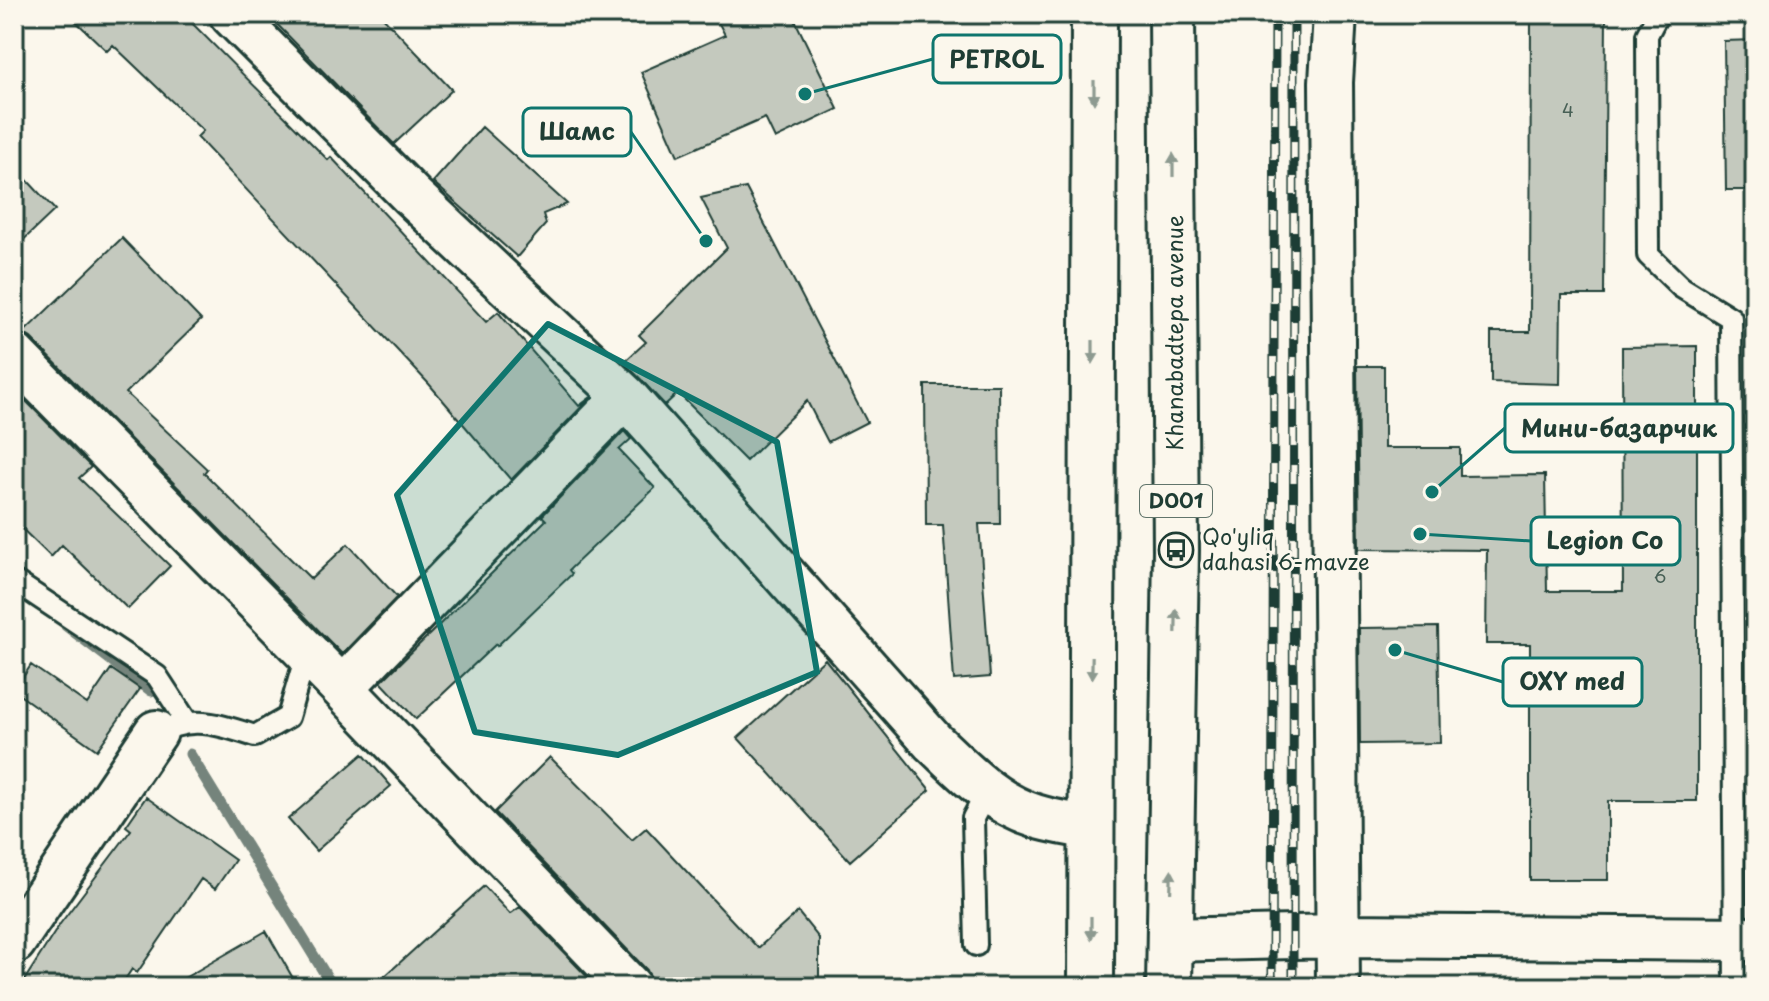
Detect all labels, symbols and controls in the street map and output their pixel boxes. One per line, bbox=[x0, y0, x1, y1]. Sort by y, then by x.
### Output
callout: PETROL bbox=[933, 35, 1061, 83]
text: PETROL bbox=[949, 40, 1045, 76]
one-way arrow bbox=[1088, 80, 1100, 105]
house number: 4 bbox=[1562, 96, 1574, 123]
callout: Шамс bbox=[523, 108, 631, 156]
text: Шамс bbox=[539, 112, 615, 148]
one-way arrow bbox=[1167, 152, 1179, 177]
street label: Khanabadtepa avenue bbox=[1157, 215, 1190, 451]
one-way arrow bbox=[1087, 340, 1099, 365]
callout: Мини-базарчик bbox=[1505, 404, 1733, 452]
text: Мини-базарчик bbox=[1521, 409, 1718, 445]
road number: D001 bbox=[1140, 485, 1212, 517]
callout: Legion Co bbox=[1531, 517, 1680, 565]
place label: Qo'yliq dahasi 6-mavze bbox=[1202, 519, 1370, 577]
text: Legion Co bbox=[1547, 521, 1663, 557]
bus stop icon: Qo'yliq dahasi 6-mavze bbox=[1157, 531, 1195, 569]
house number: 6 bbox=[1654, 562, 1666, 589]
one-way arrow bbox=[1170, 608, 1182, 633]
one-way arrow bbox=[1086, 656, 1098, 681]
callout: OXY med bbox=[1503, 658, 1642, 706]
text: OXY med bbox=[1519, 662, 1625, 698]
one-way arrow bbox=[1164, 868, 1177, 893]
one-way arrow bbox=[1085, 916, 1097, 941]

